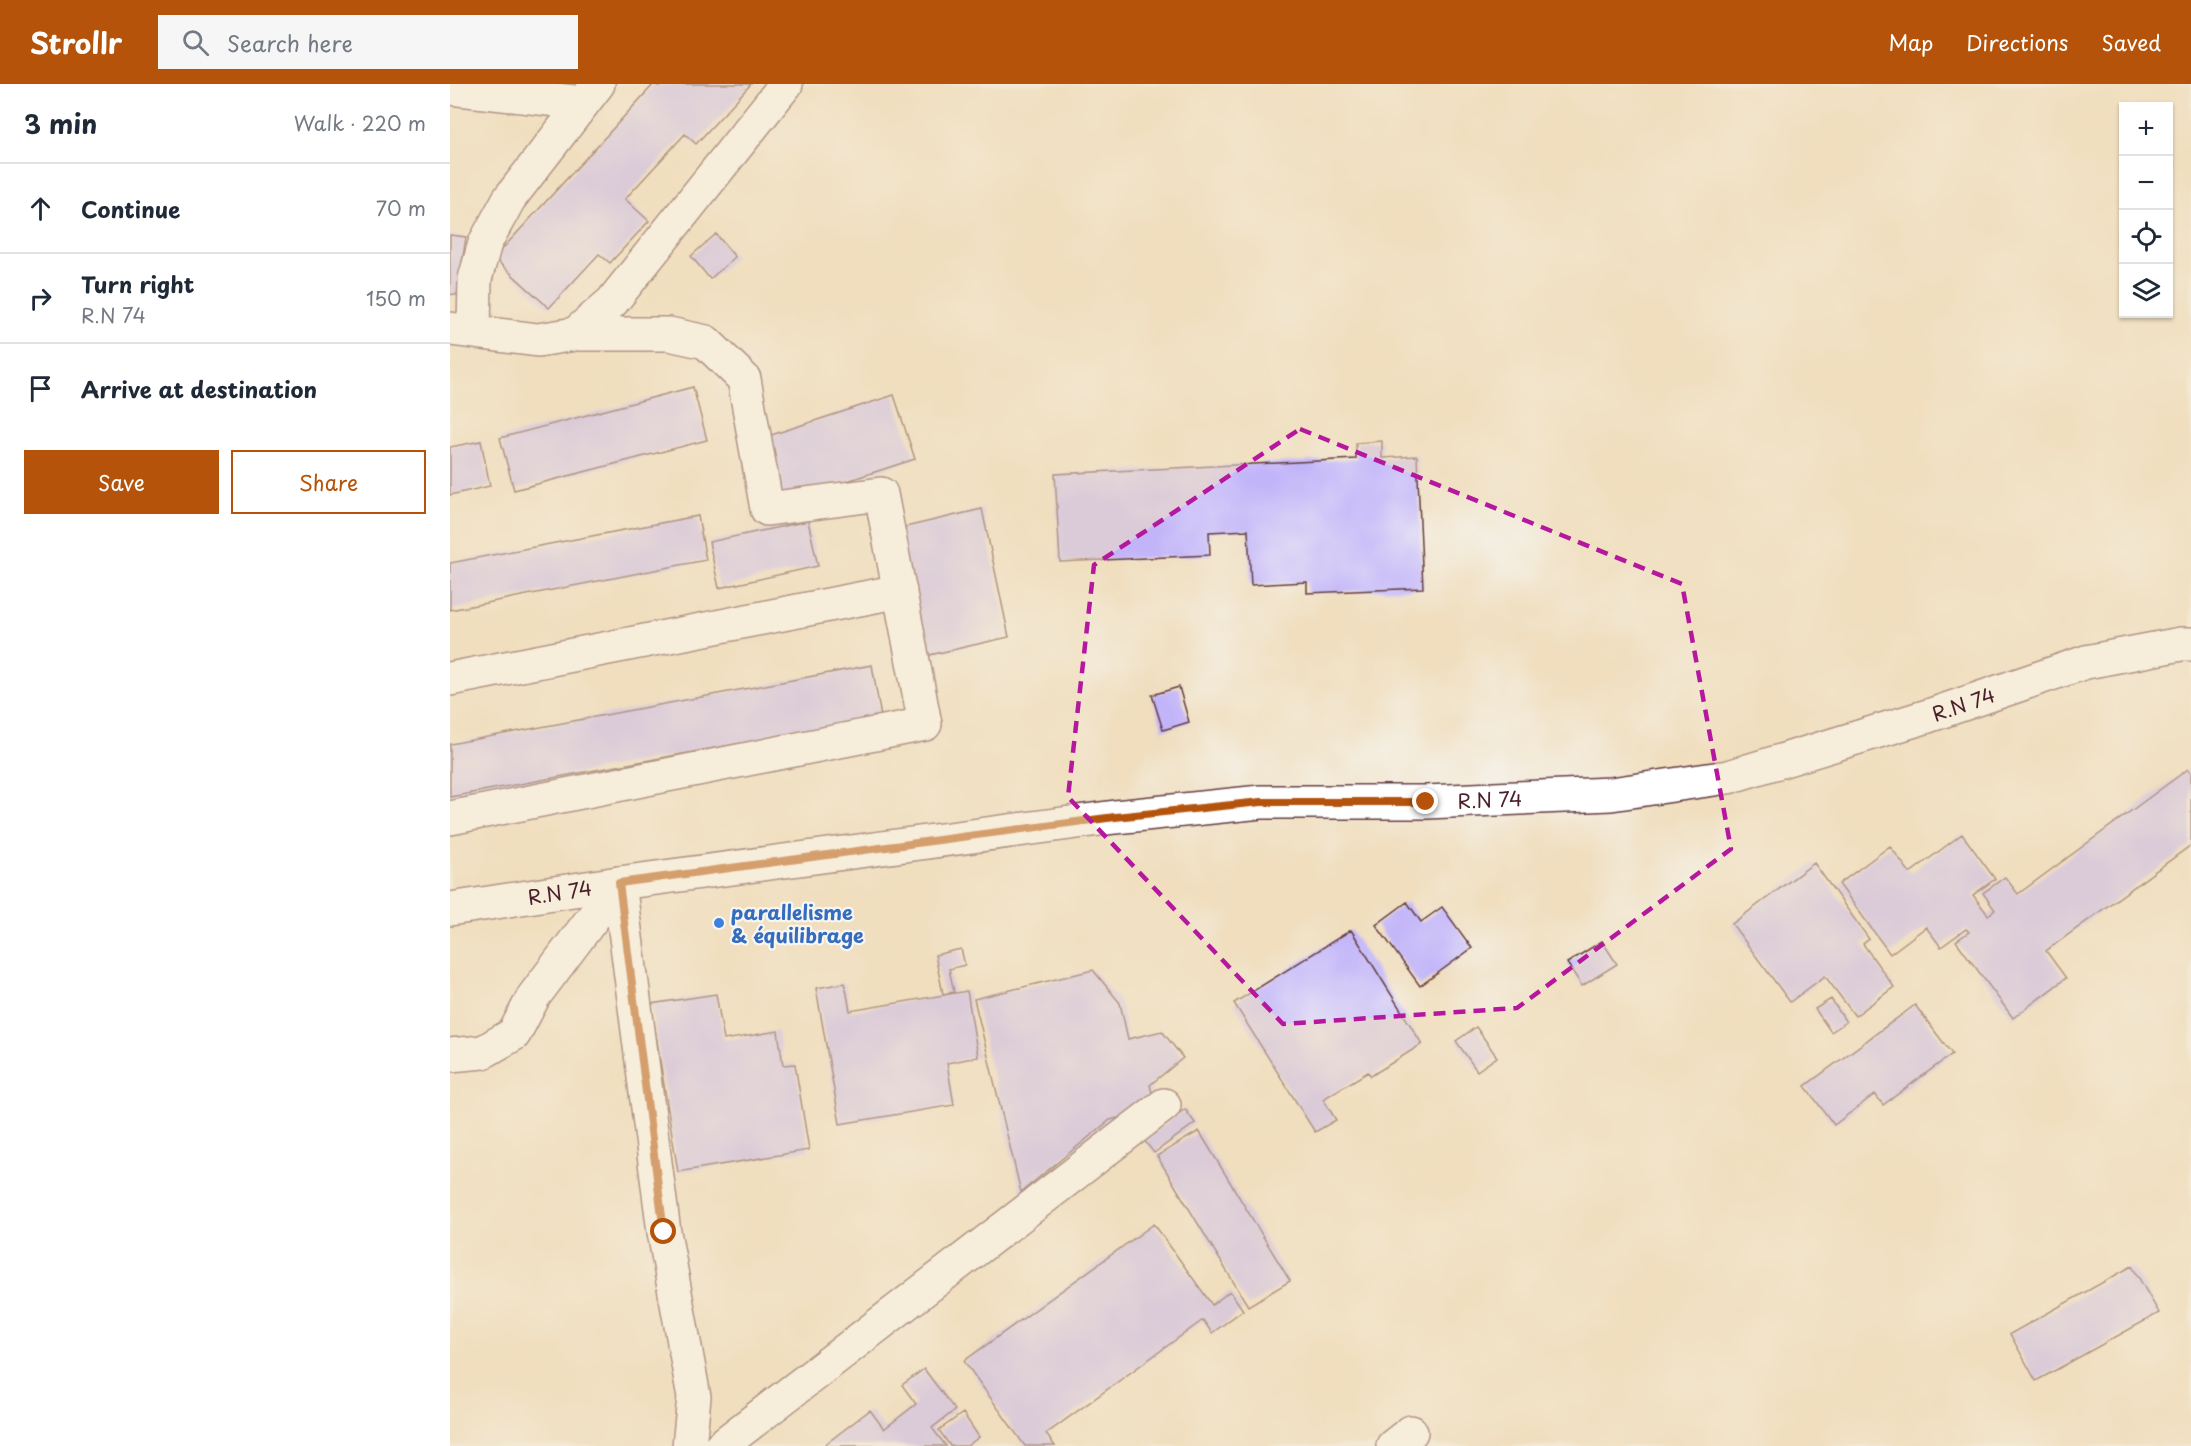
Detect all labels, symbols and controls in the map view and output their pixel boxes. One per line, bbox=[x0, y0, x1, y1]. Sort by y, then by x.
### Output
search box bbox=[158, 15, 578, 69]
text: Strollr bbox=[30, 21, 122, 64]
icon: search bbox=[179, 26, 212, 59]
text: Search here bbox=[227, 26, 353, 59]
text: Map bbox=[1888, 26, 1933, 58]
text: Directions bbox=[1966, 26, 2068, 58]
text: Saved bbox=[2101, 26, 2161, 58]
map controls bbox=[2119, 102, 2173, 318]
button: + bbox=[2119, 102, 2173, 156]
text: 3 min bbox=[24, 104, 97, 143]
text: Walk · 220 m bbox=[294, 108, 426, 138]
button: − bbox=[2119, 156, 2173, 210]
icon: ahead bbox=[24, 192, 57, 225]
text: Continue bbox=[81, 192, 180, 225]
text: 70 m bbox=[376, 193, 426, 223]
button: locate bbox=[2119, 210, 2173, 264]
button: layers bbox=[2119, 264, 2173, 318]
text: Turn right bbox=[81, 267, 194, 300]
icon: right bbox=[24, 282, 57, 315]
text: 150 m bbox=[366, 283, 426, 313]
text: R.N 74 bbox=[81, 300, 146, 330]
icon: arrive bbox=[24, 372, 57, 405]
text: Arrive at destination bbox=[81, 372, 317, 405]
button: Save bbox=[24, 450, 219, 514]
button: Share bbox=[231, 450, 426, 514]
street label: R.N 74 bbox=[1928, 679, 1999, 729]
street label: R.N 74 bbox=[1457, 783, 1523, 816]
route end bbox=[1412, 788, 1438, 814]
street label: R.N 74 bbox=[525, 872, 594, 912]
place label: parallelisme & équilibrage bbox=[731, 897, 864, 950]
marker: parallelisme & équilibrage bbox=[712, 916, 726, 930]
route start bbox=[650, 1218, 676, 1244]

